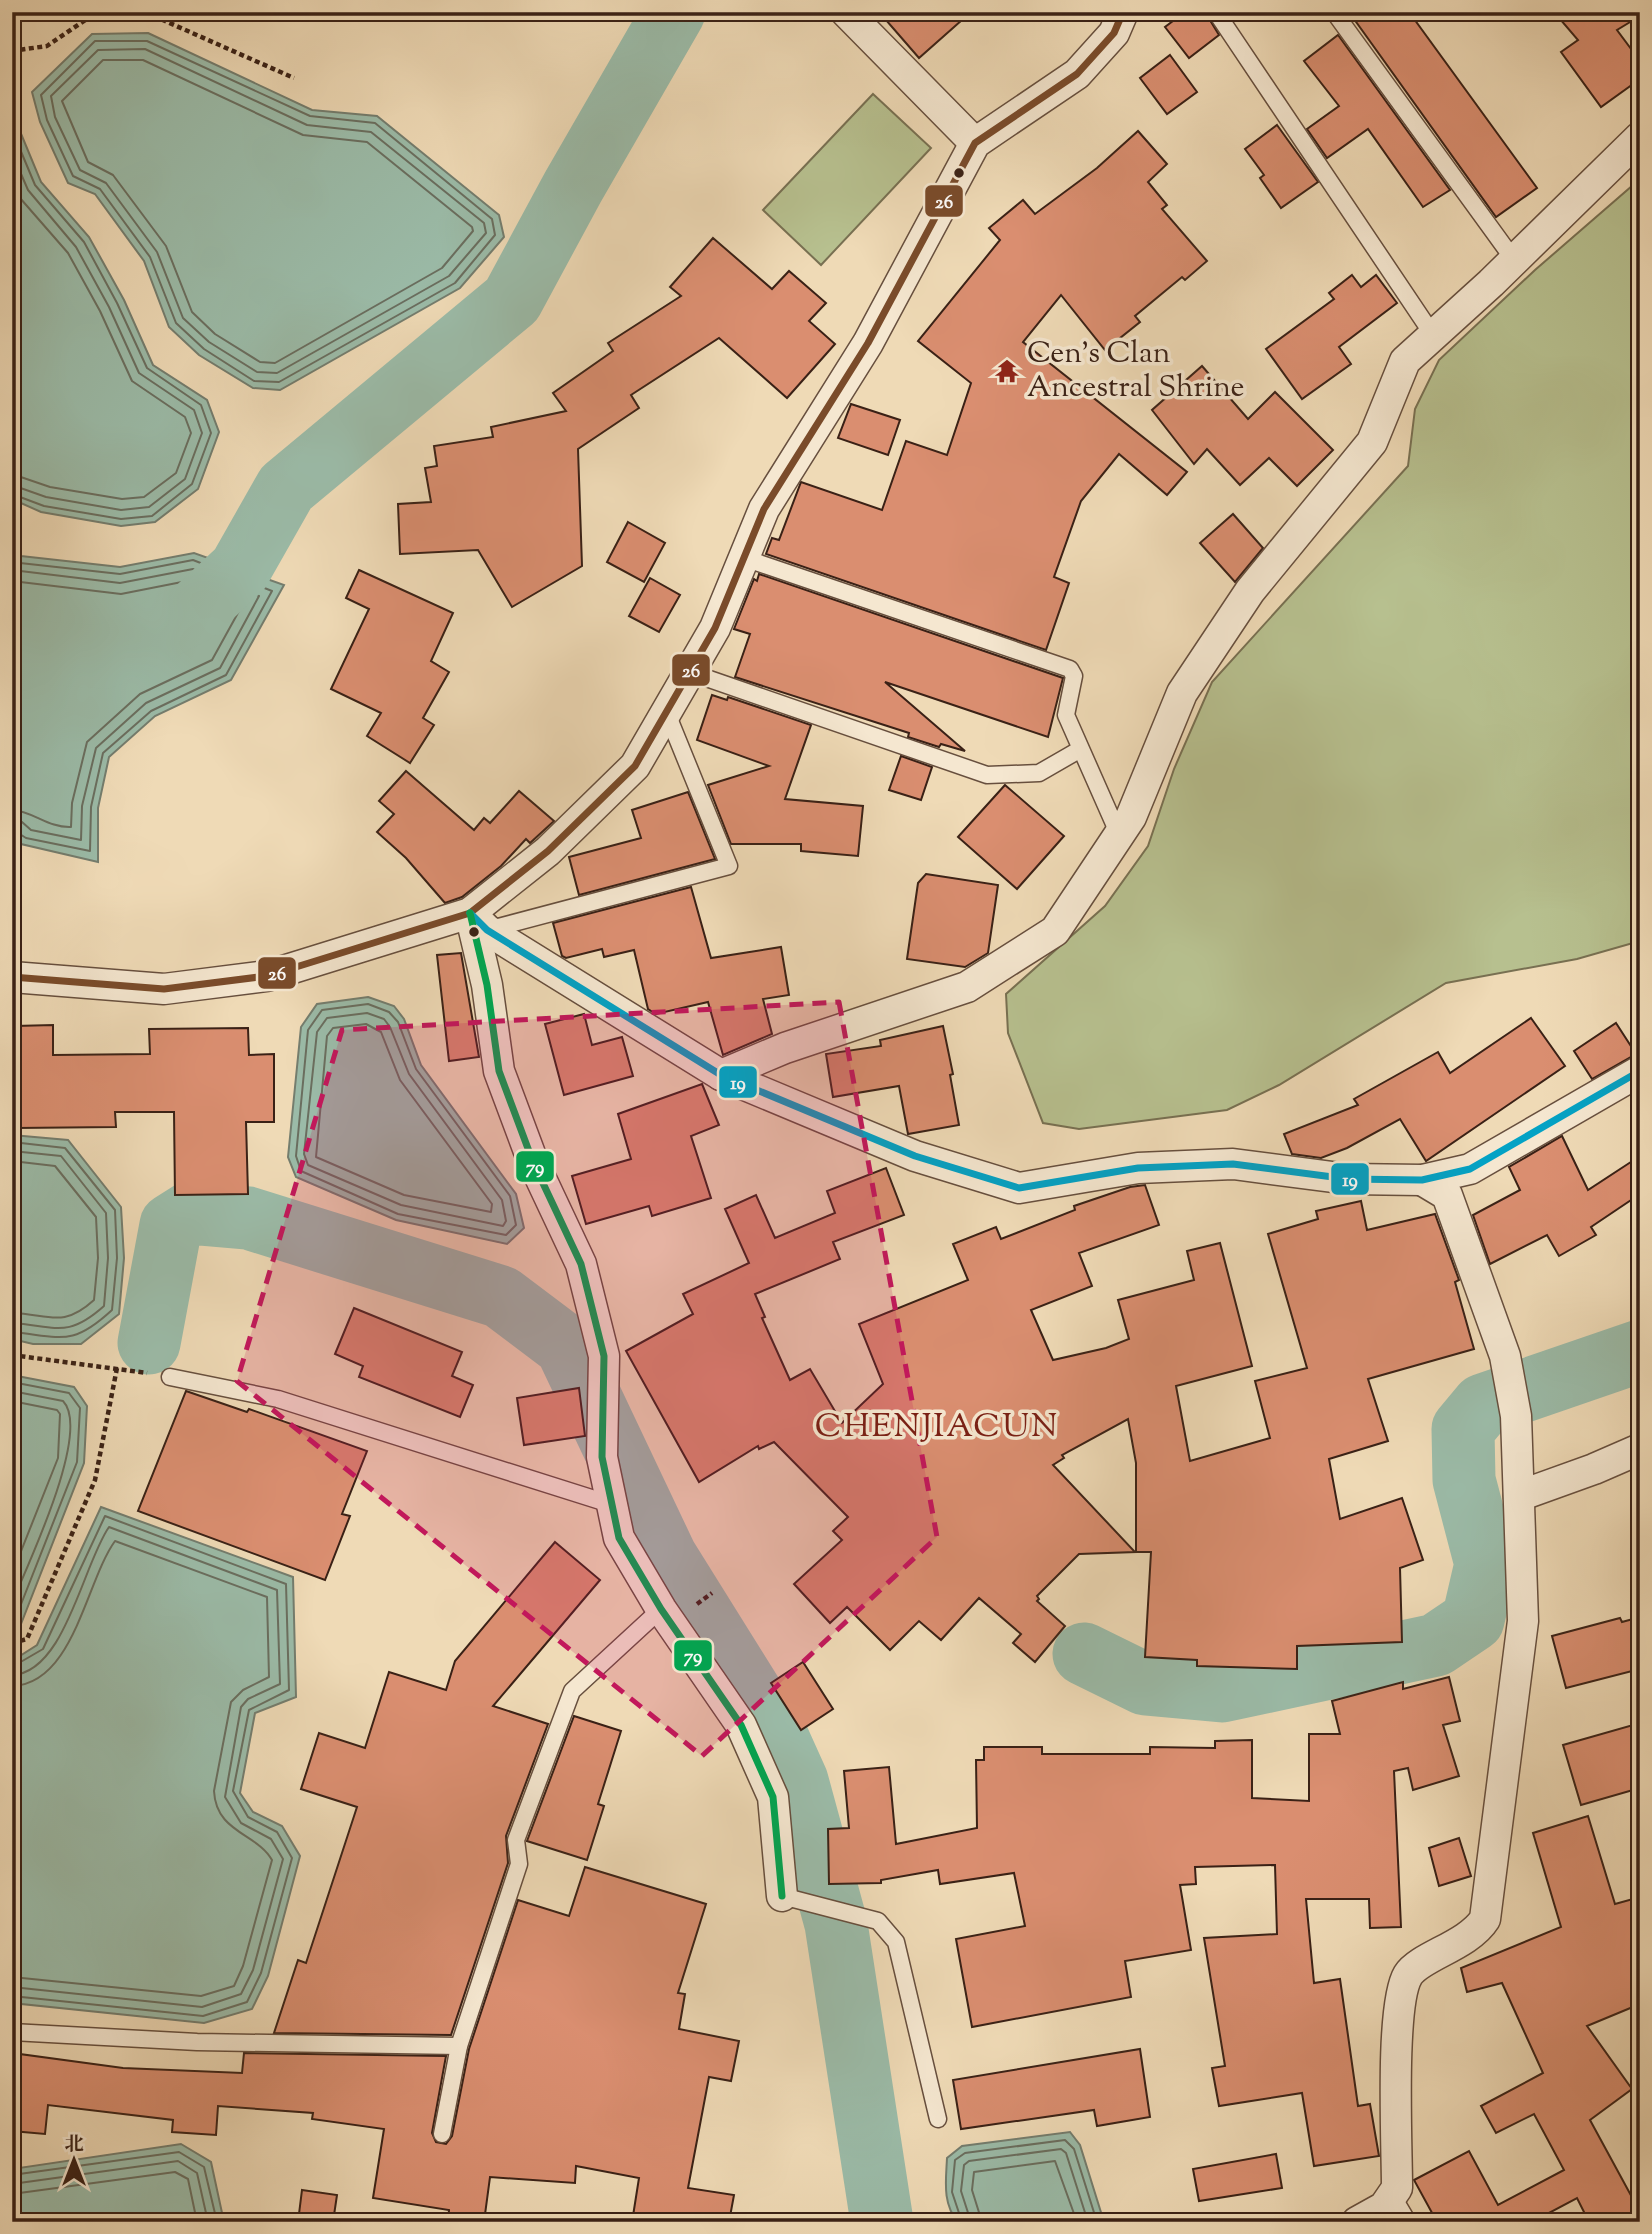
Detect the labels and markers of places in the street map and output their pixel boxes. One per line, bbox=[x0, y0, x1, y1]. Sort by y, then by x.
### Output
unlabelled marker bbox=[952, 166, 966, 180]
place label: Cen's Clan Ancestral Shrine bbox=[1027, 333, 1245, 410]
temple icon: Cen's Clan Ancestral Shrine bbox=[993, 357, 1021, 385]
unlabelled marker bbox=[467, 925, 481, 939]

